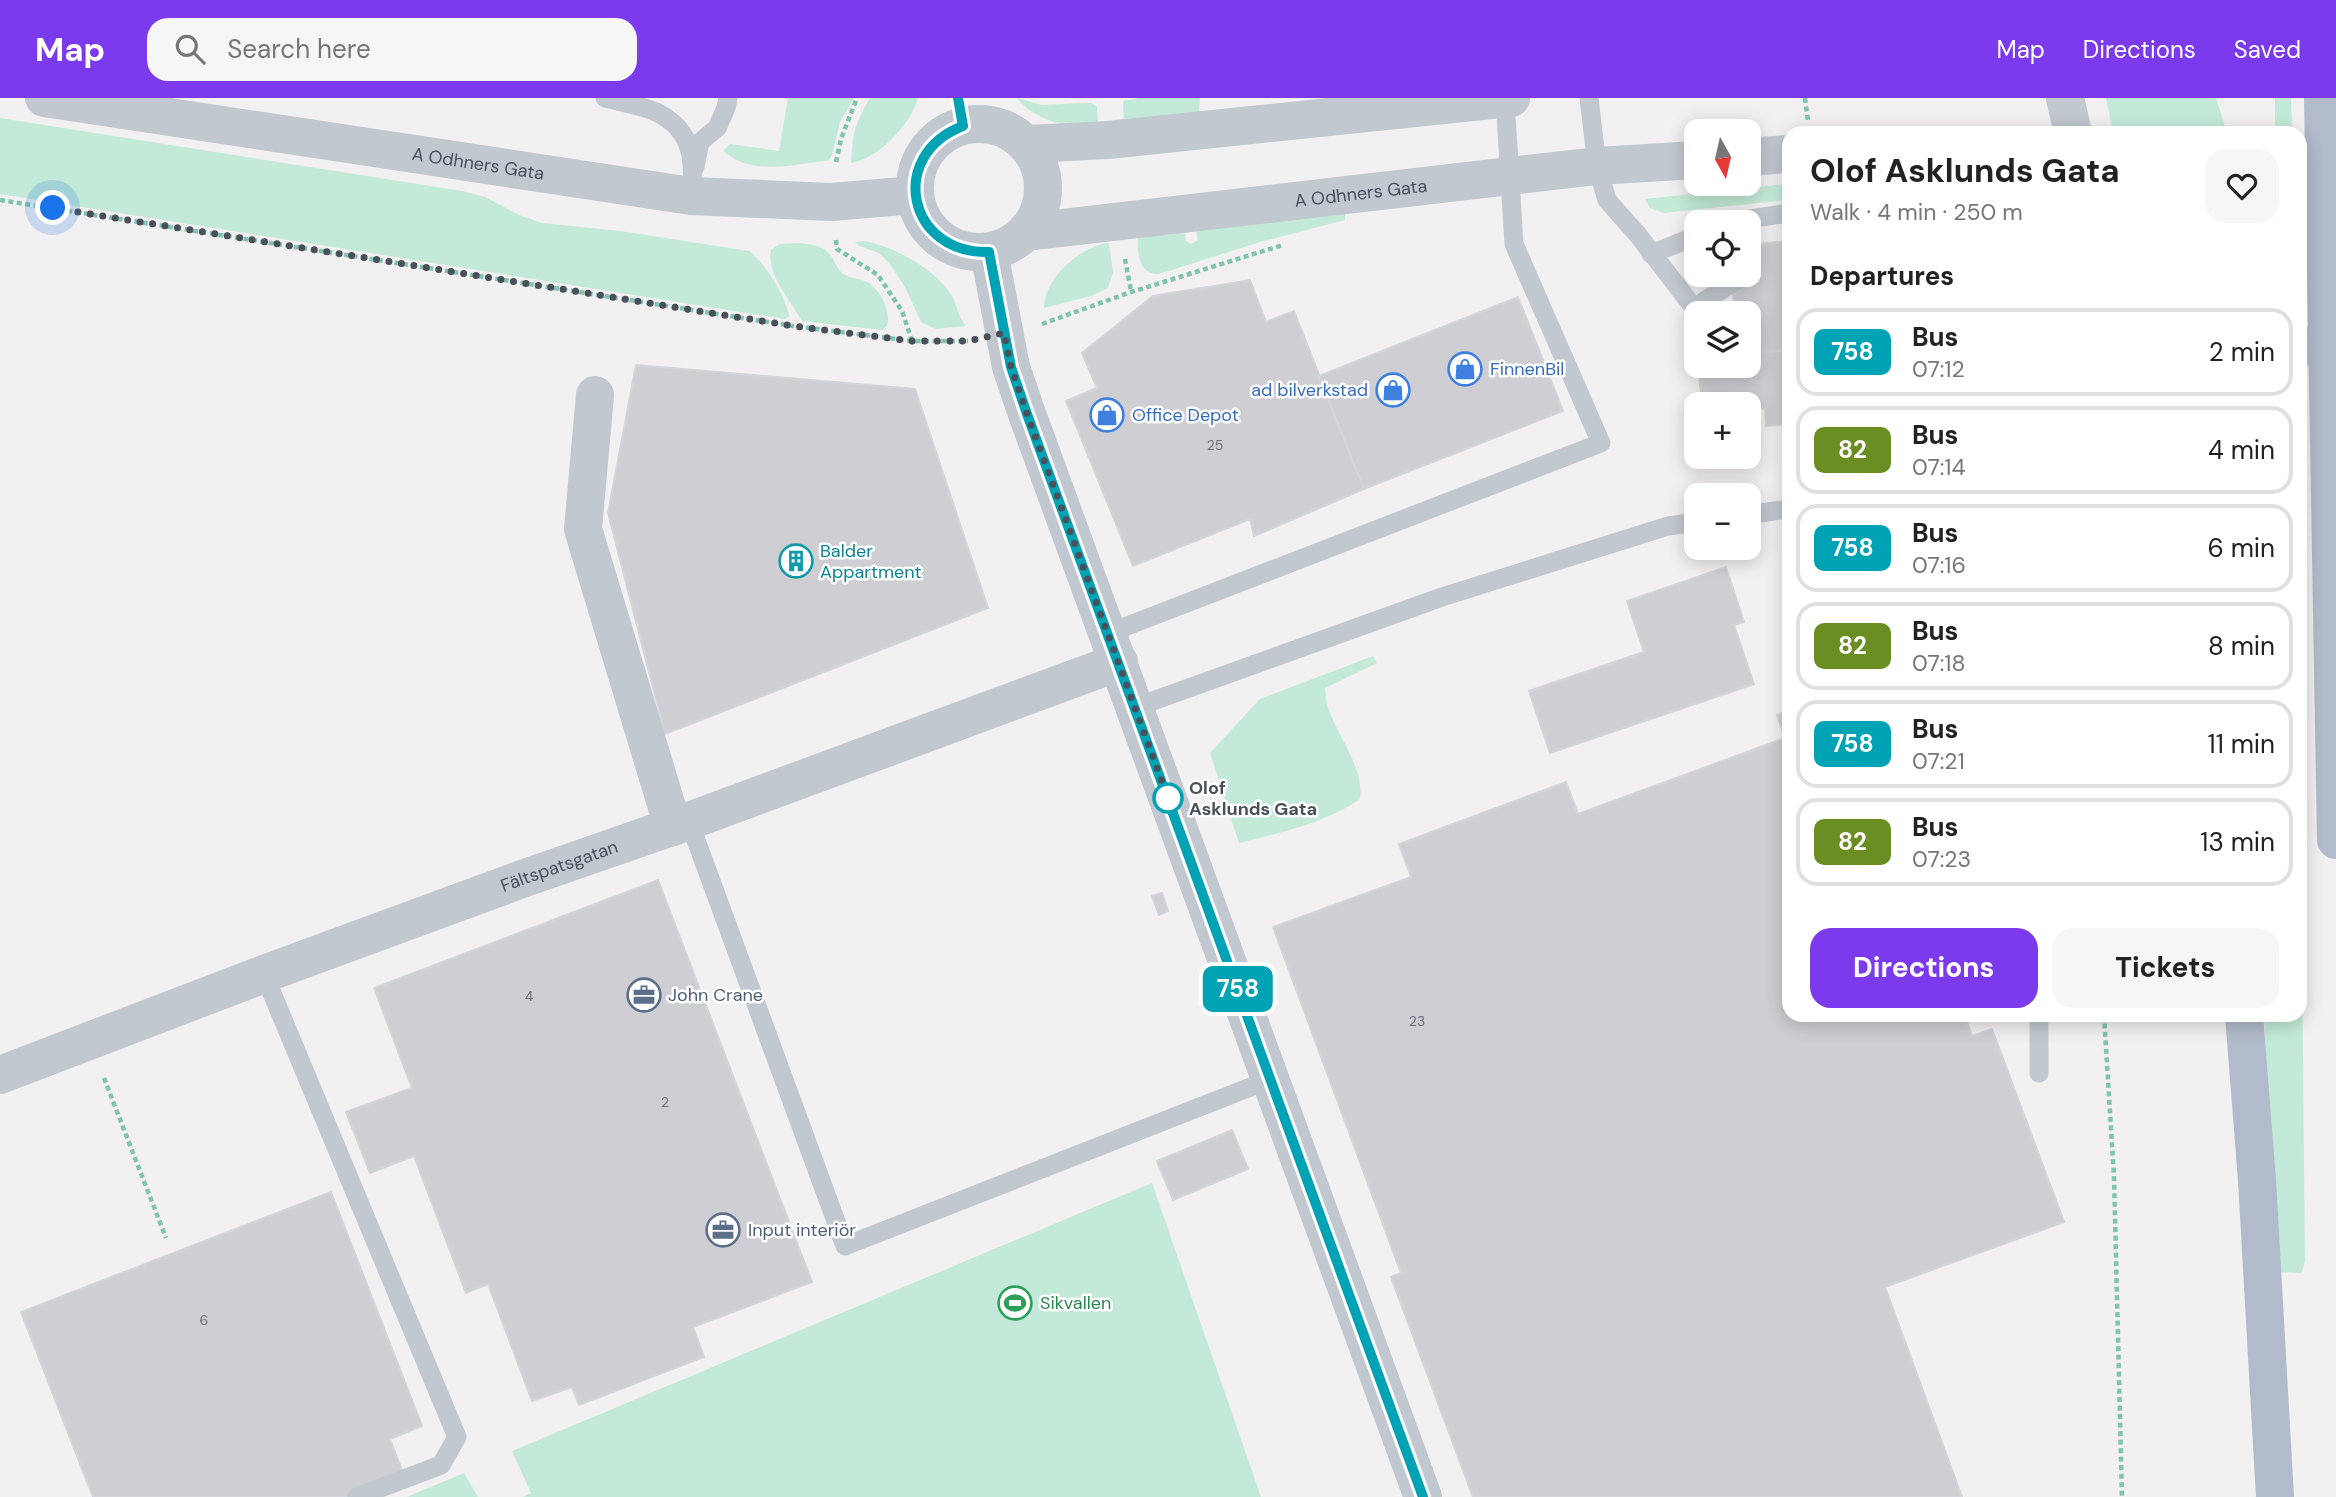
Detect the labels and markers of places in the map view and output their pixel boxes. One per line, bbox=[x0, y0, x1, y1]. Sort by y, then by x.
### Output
shop icon: FinnenBil bbox=[1446, 350, 1484, 388]
place label: FinnenBil bbox=[1490, 357, 1564, 381]
shop icon: ad bilverkstad bbox=[1374, 371, 1412, 409]
place label: ad bilverkstad bbox=[1251, 378, 1368, 402]
shop icon: Office Depot bbox=[1088, 396, 1126, 434]
place label: Office Depot bbox=[1132, 403, 1239, 427]
place label: Balder Appartment bbox=[820, 539, 922, 584]
building icon: Balder Appartment bbox=[777, 542, 815, 580]
place label: Olof Asklunds Gata bbox=[1189, 776, 1317, 821]
marker: Olof Asklunds Gata bbox=[1153, 783, 1183, 813]
office icon: John Crane bbox=[625, 976, 663, 1014]
place label: John Crane bbox=[668, 983, 763, 1007]
office icon: Input interiör bbox=[704, 1211, 742, 1249]
place label: Input interiör bbox=[748, 1218, 856, 1242]
sports icon: Sikvallen bbox=[996, 1284, 1034, 1322]
place label: Sikvallen bbox=[1040, 1291, 1111, 1315]

